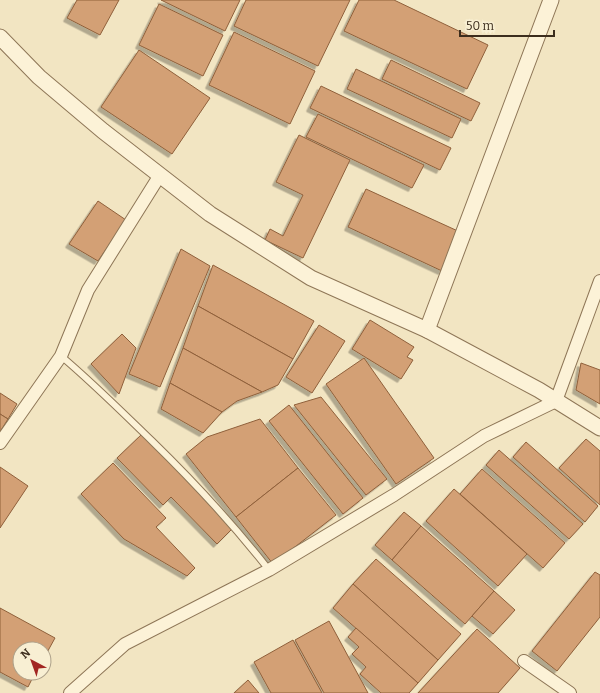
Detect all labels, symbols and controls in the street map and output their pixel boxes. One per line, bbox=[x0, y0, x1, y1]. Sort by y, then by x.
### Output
scale bar bbox=[460, 12, 554, 38]
text: 50 m bbox=[466, 19, 495, 33]
north arrow bbox=[12, 641, 52, 681]
text: N bbox=[18, 646, 34, 662]

